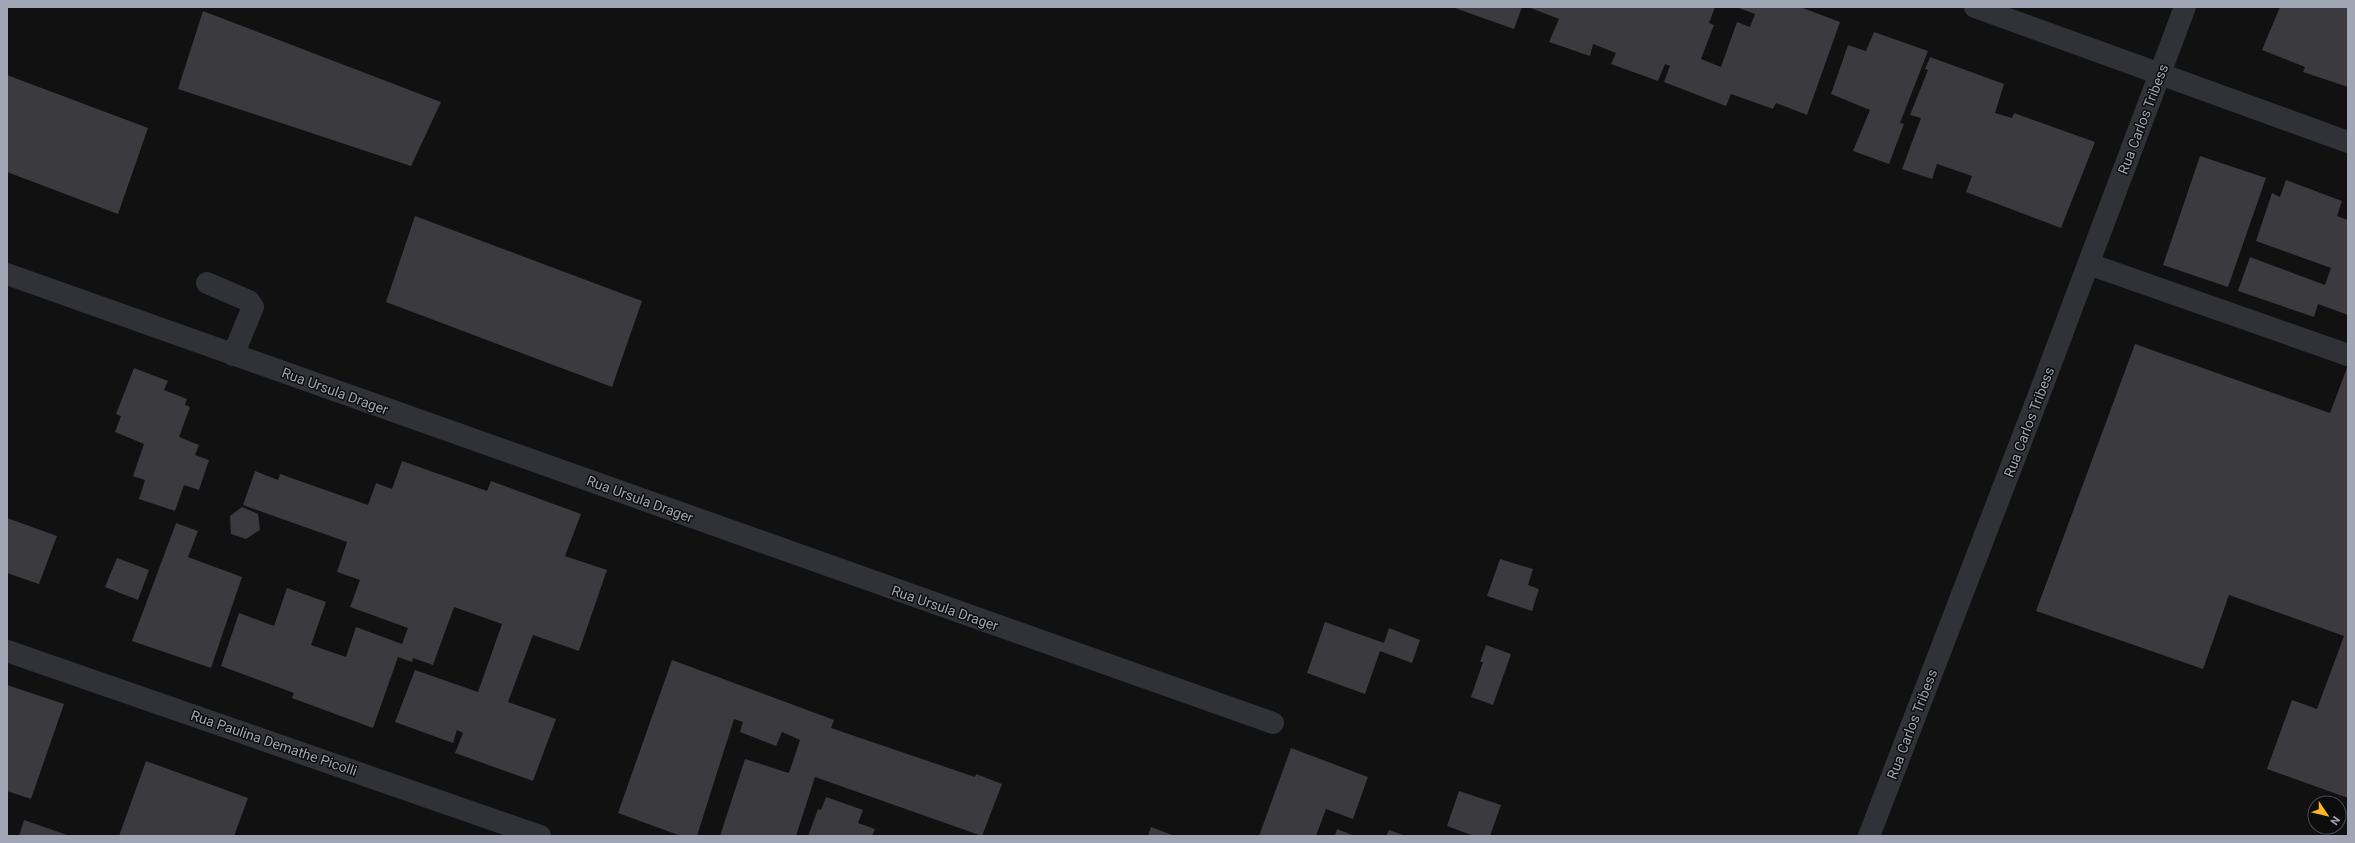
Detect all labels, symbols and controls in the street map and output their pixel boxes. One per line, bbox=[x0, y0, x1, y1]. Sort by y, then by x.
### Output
street label: Rua Carlos Tribess bbox=[2115, 62, 2171, 176]
street label: Rua Ursula Drager bbox=[280, 364, 391, 418]
street label: Rua Carlos Tribess bbox=[2001, 365, 2057, 479]
street label: Rua Ursula Drager bbox=[585, 472, 696, 526]
street label: Rua Ursula Drager bbox=[889, 582, 1001, 634]
street label: Rua Carlos Tribess bbox=[1884, 667, 1940, 781]
street label: Rua Paulina Demathe Picolli bbox=[189, 707, 359, 779]
north arrow bbox=[2307, 795, 2347, 835]
text: N bbox=[2327, 814, 2342, 828]

